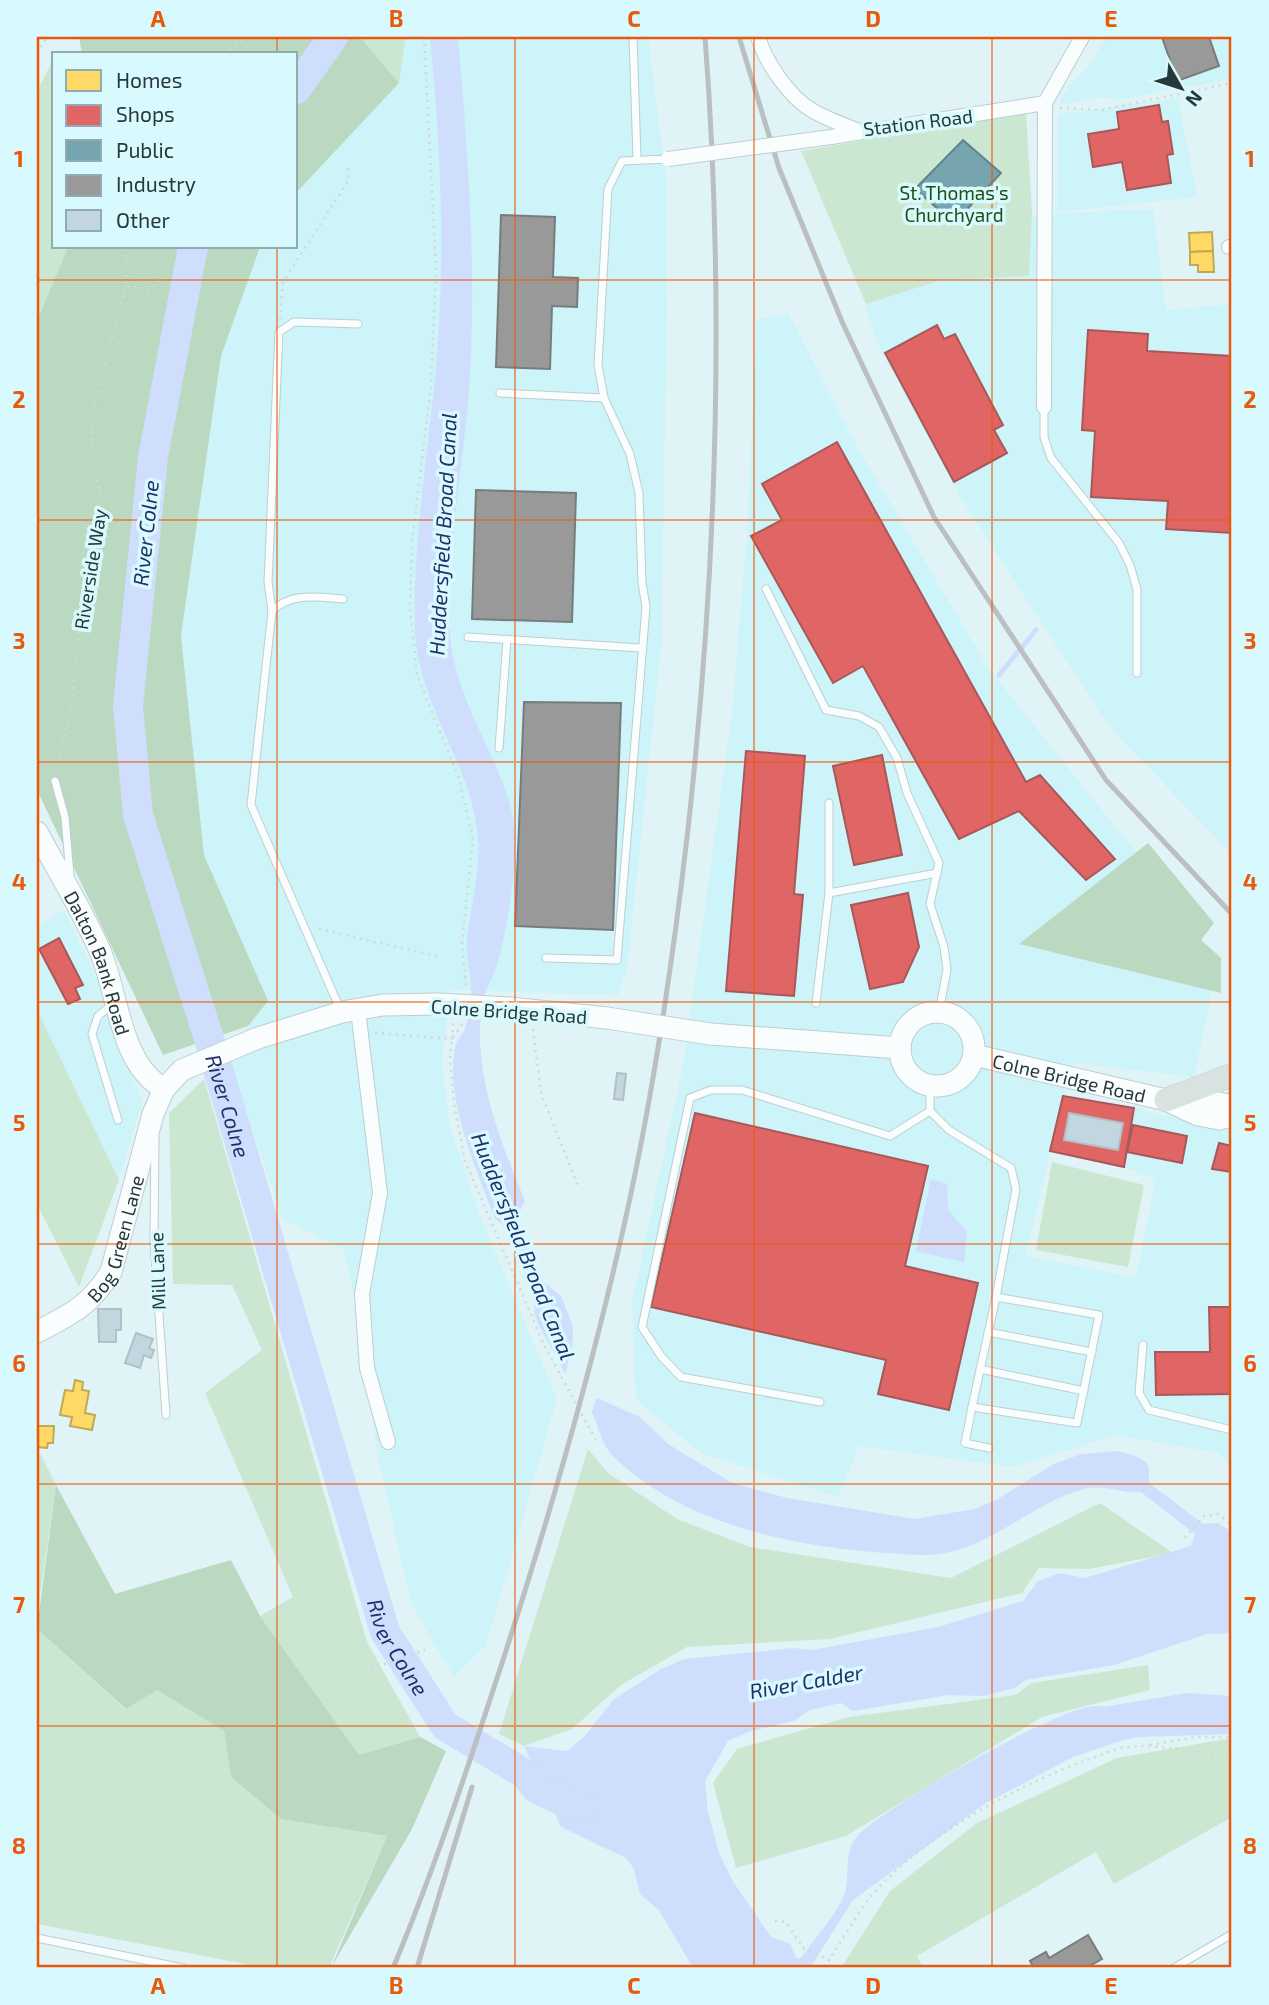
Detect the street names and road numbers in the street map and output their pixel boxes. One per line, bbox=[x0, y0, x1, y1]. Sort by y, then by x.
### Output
street label: Station Road bbox=[862, 104, 974, 140]
street label: Riverside Way bbox=[69, 507, 111, 631]
street label: Dalton Bank Road bbox=[60, 887, 136, 1038]
street label: Colne Bridge Road bbox=[430, 994, 588, 1028]
street label: Colne Bridge Road bbox=[991, 1048, 1148, 1106]
street label: Bog Green Lane bbox=[82, 1172, 148, 1306]
street label: Mill Lane bbox=[144, 1232, 170, 1310]

